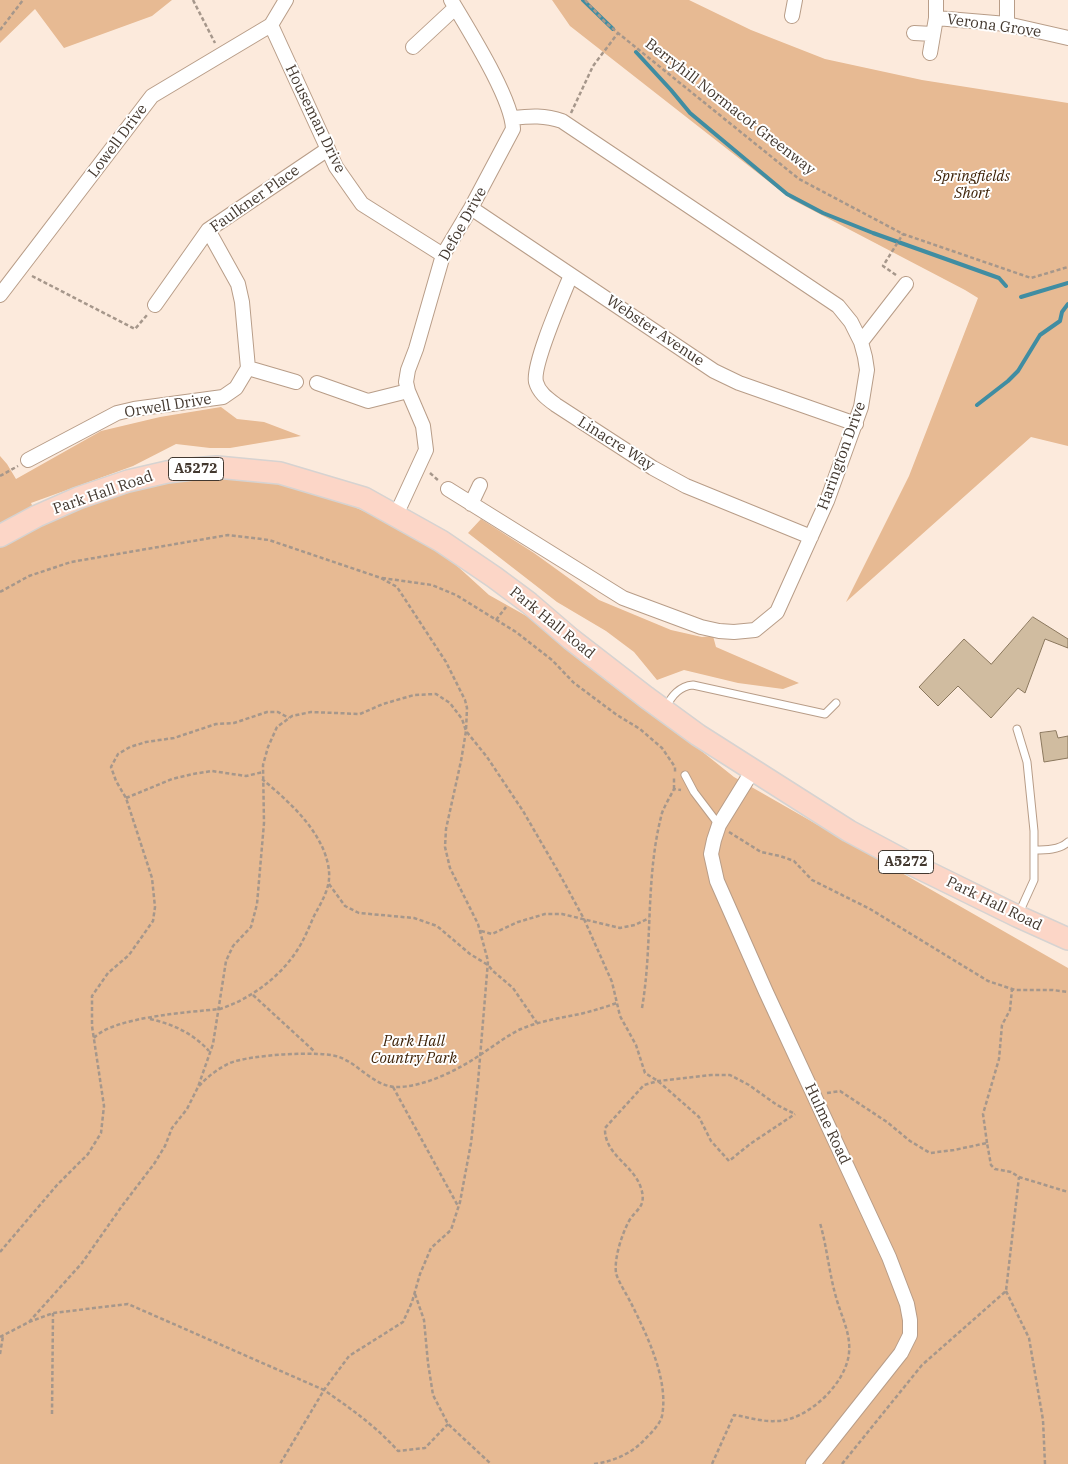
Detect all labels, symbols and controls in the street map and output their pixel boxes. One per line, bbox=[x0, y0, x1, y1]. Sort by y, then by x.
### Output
street label: Verona Grove bbox=[946, 10, 1042, 42]
street label: Berryhill Normacot Greenway bbox=[641, 35, 819, 179]
street label: Houseman Drive bbox=[281, 62, 349, 176]
street label: Lowell Drive bbox=[85, 101, 151, 181]
street label: Faulkner Place bbox=[207, 162, 303, 236]
park label: Springfields Short bbox=[934, 168, 1010, 203]
street label: Defoe Drive bbox=[435, 184, 491, 264]
street label: Webster Avenue bbox=[603, 292, 707, 370]
street label: Orwell Drive bbox=[123, 390, 213, 422]
street label: Harington Drive bbox=[814, 399, 870, 513]
street label: Linacre Way bbox=[574, 413, 658, 475]
road number: A5272 bbox=[168, 458, 224, 480]
street label: Park Hall Road bbox=[51, 467, 155, 519]
street label: Park Hall Road bbox=[506, 583, 598, 663]
road number: A5272 bbox=[878, 850, 934, 874]
street label: Park Hall Road bbox=[943, 873, 1045, 935]
park label: Park Hall Country Park bbox=[371, 1033, 457, 1068]
street label: Hulme Road bbox=[800, 1081, 854, 1167]

